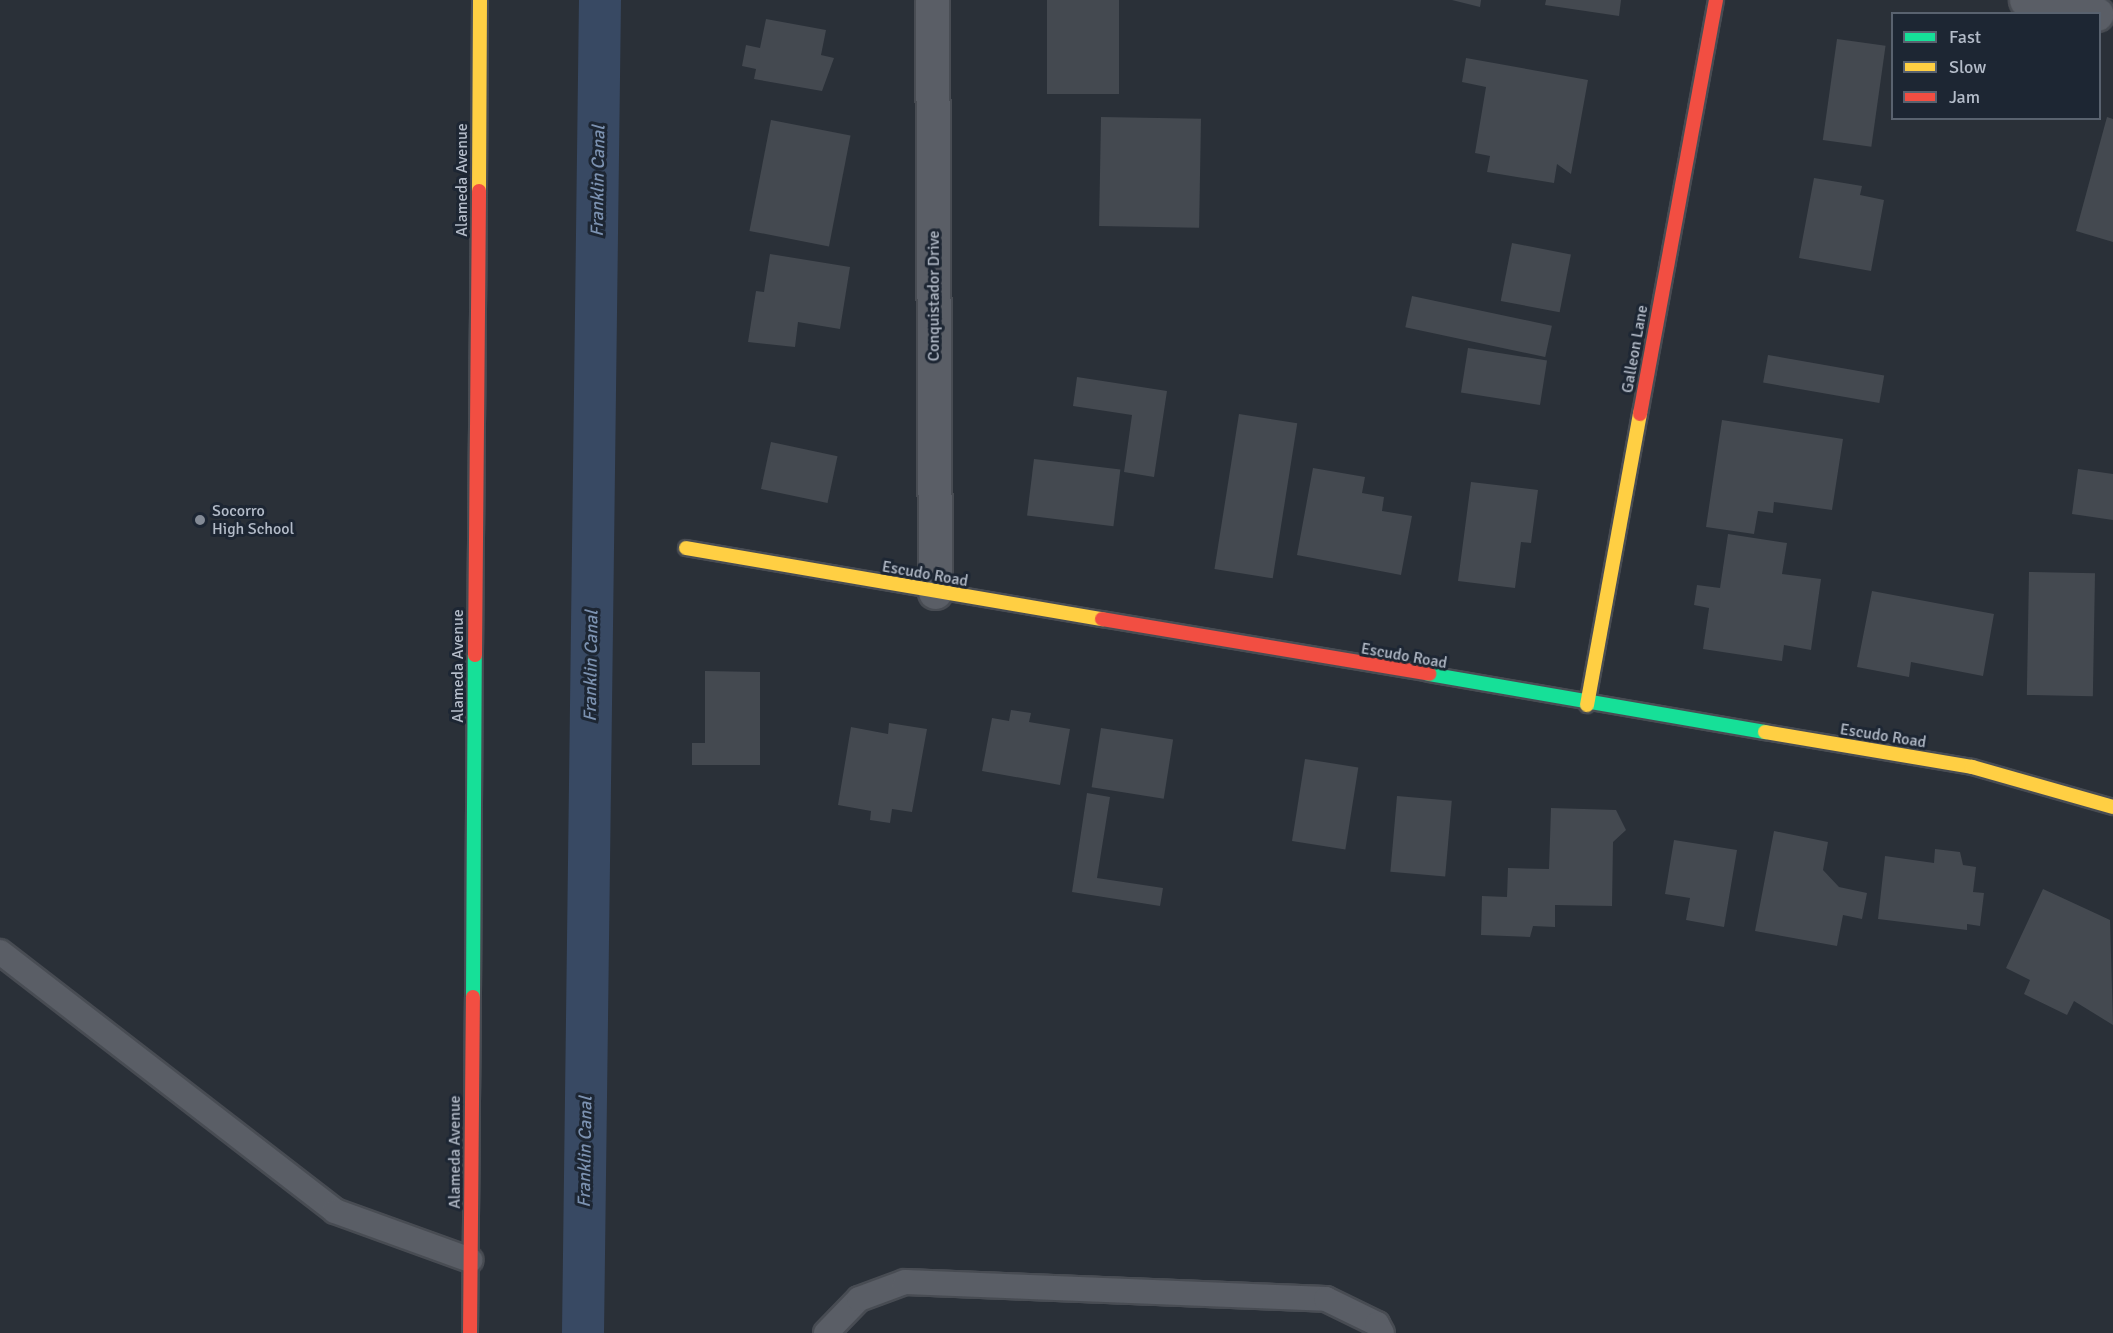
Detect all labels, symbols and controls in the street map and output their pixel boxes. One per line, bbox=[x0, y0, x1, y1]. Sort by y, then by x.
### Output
legend bbox=[1891, 12, 2101, 120]
text: Fast bbox=[1949, 26, 1981, 48]
text: Slow bbox=[1949, 56, 1986, 78]
text: Jam bbox=[1949, 86, 1980, 108]
street label: Alameda Avenue bbox=[452, 123, 472, 237]
water label: Franklin Canal bbox=[586, 125, 610, 237]
street label: Conquistador Drive bbox=[924, 231, 944, 361]
street label: Galleon Lane bbox=[1618, 303, 1652, 395]
place label: Socorro High School bbox=[212, 501, 294, 539]
marker: Socorro High School bbox=[193, 513, 207, 527]
street label: Escudo Road bbox=[881, 557, 969, 591]
street label: Alameda Avenue bbox=[448, 609, 468, 723]
water label: Franklin Canal bbox=[579, 610, 603, 722]
street label: Escudo Road bbox=[1360, 639, 1448, 673]
street label: Escudo Road bbox=[1839, 720, 1927, 752]
street label: Alameda Avenue bbox=[445, 1095, 465, 1209]
water label: Franklin Canal bbox=[573, 1096, 597, 1208]

